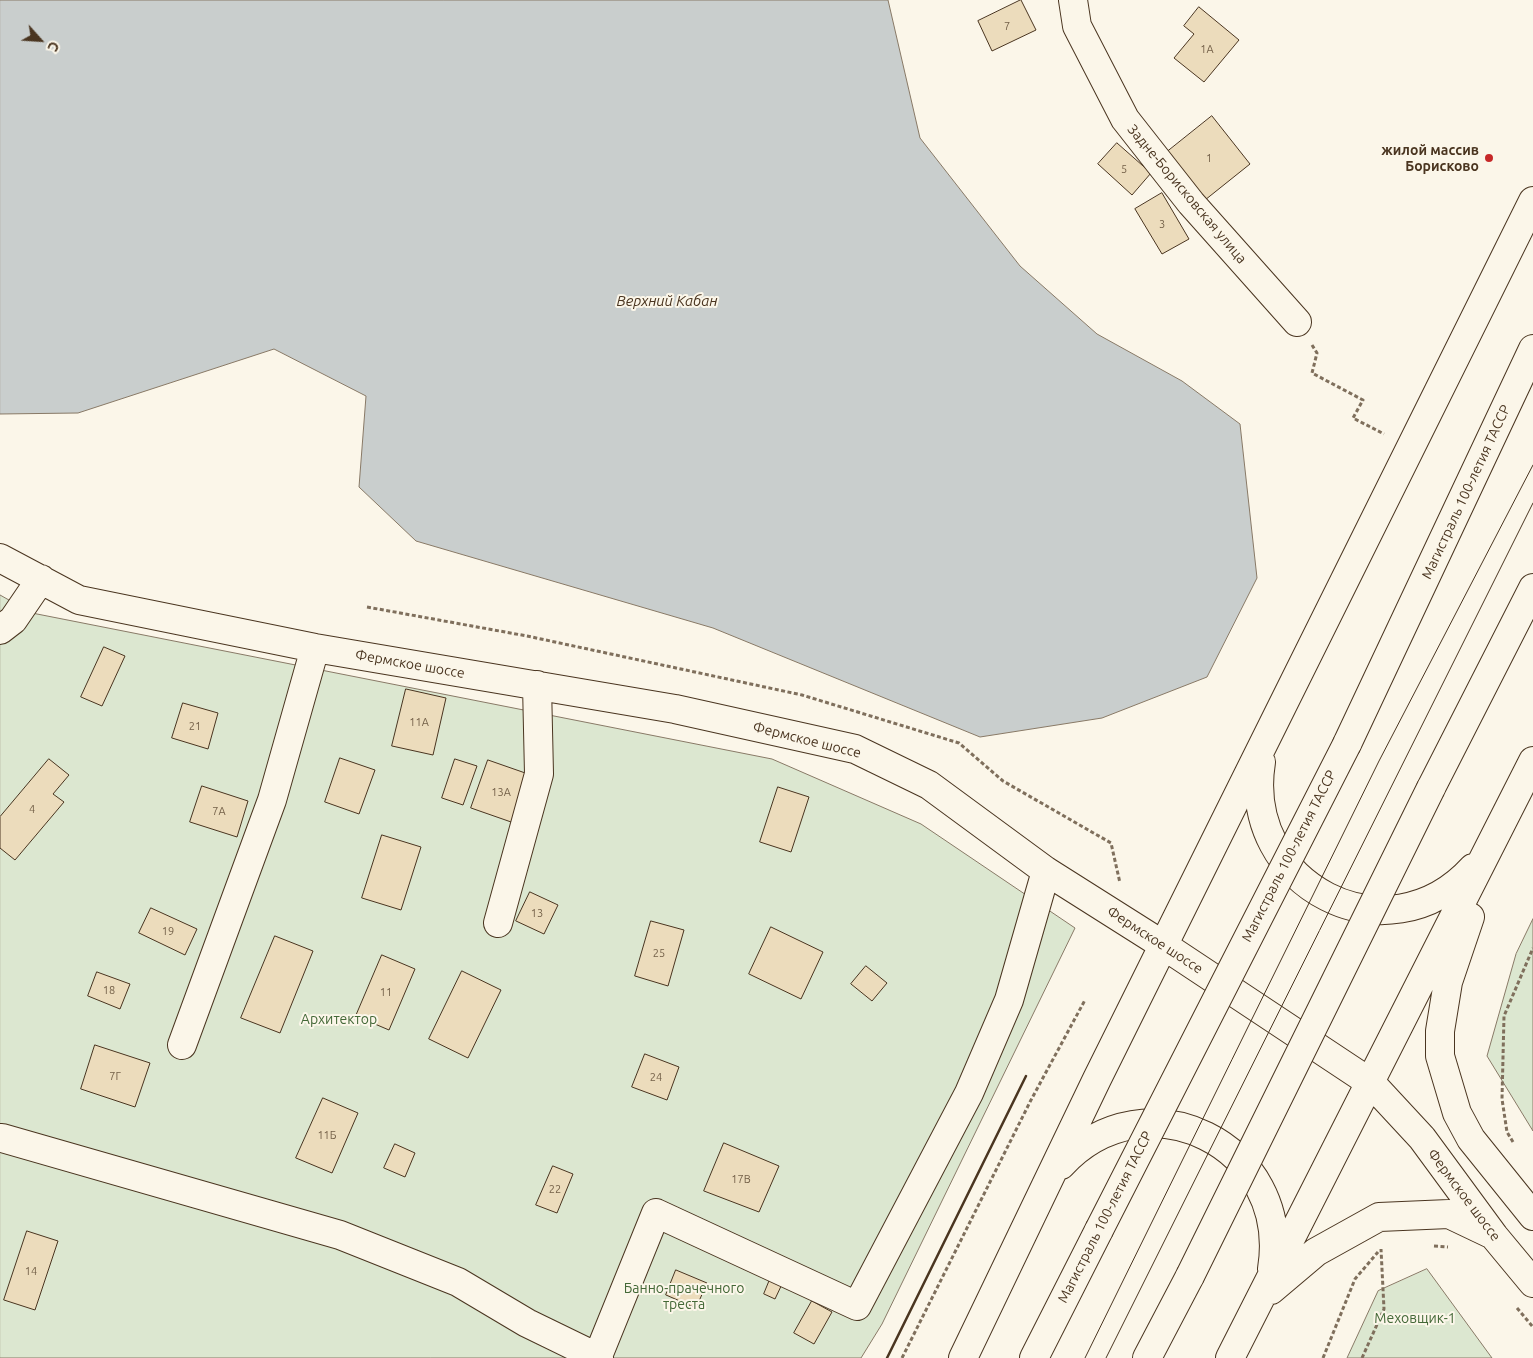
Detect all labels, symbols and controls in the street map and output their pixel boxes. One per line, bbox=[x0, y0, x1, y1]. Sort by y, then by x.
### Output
north arrow bbox=[15, 15, 65, 65]
house number: 7 bbox=[1004, 19, 1010, 33]
text: С bbox=[44, 39, 63, 54]
house number: 1А bbox=[1200, 42, 1214, 56]
street label: Задне-Борисковская улица bbox=[1124, 121, 1250, 267]
place label: жилой массив Борисково bbox=[1381, 142, 1479, 174]
house number: 1 bbox=[1206, 151, 1212, 165]
marker: жилой массив Борисково bbox=[1483, 152, 1495, 164]
house number: 5 bbox=[1121, 162, 1127, 176]
house number: 3 bbox=[1159, 217, 1165, 231]
water label: Верхний Кабан bbox=[616, 292, 718, 310]
street label: Магистраль 100-летия ТАССР bbox=[1418, 402, 1514, 582]
street label: Фермское шоссе bbox=[354, 646, 466, 682]
house number: 11А bbox=[409, 715, 429, 729]
street label: Фермское шоссе bbox=[751, 718, 863, 762]
house number: 21 bbox=[189, 719, 201, 733]
street label: Магистраль 100-летия ТАССР bbox=[1238, 767, 1340, 945]
house number: 13А bbox=[491, 785, 511, 799]
house number: 4 bbox=[29, 802, 35, 816]
house number: 7А bbox=[212, 804, 226, 818]
street label: Фермское шоссе bbox=[1104, 903, 1206, 977]
house number: 13 bbox=[531, 906, 543, 920]
house number: 19 bbox=[162, 924, 174, 938]
house number: 25 bbox=[653, 946, 665, 960]
house number: 18 bbox=[103, 983, 115, 997]
house number: 11 bbox=[380, 985, 392, 999]
park label: Архитектор bbox=[301, 1011, 377, 1027]
house number: 7Г bbox=[109, 1069, 121, 1083]
house number: 24 bbox=[650, 1070, 662, 1084]
house number: 11Б bbox=[317, 1128, 337, 1142]
street label: Магистраль 100-летия ТАССР bbox=[1054, 1128, 1156, 1306]
street label: Фермское шоссе bbox=[1424, 1146, 1504, 1244]
house number: 17В bbox=[731, 1172, 751, 1186]
house number: 22 bbox=[549, 1182, 561, 1196]
house number: 14 bbox=[25, 1264, 37, 1278]
park label: Банно-прачечного треста bbox=[624, 1280, 744, 1312]
park label: Меховщик-1 bbox=[1374, 1310, 1456, 1326]

